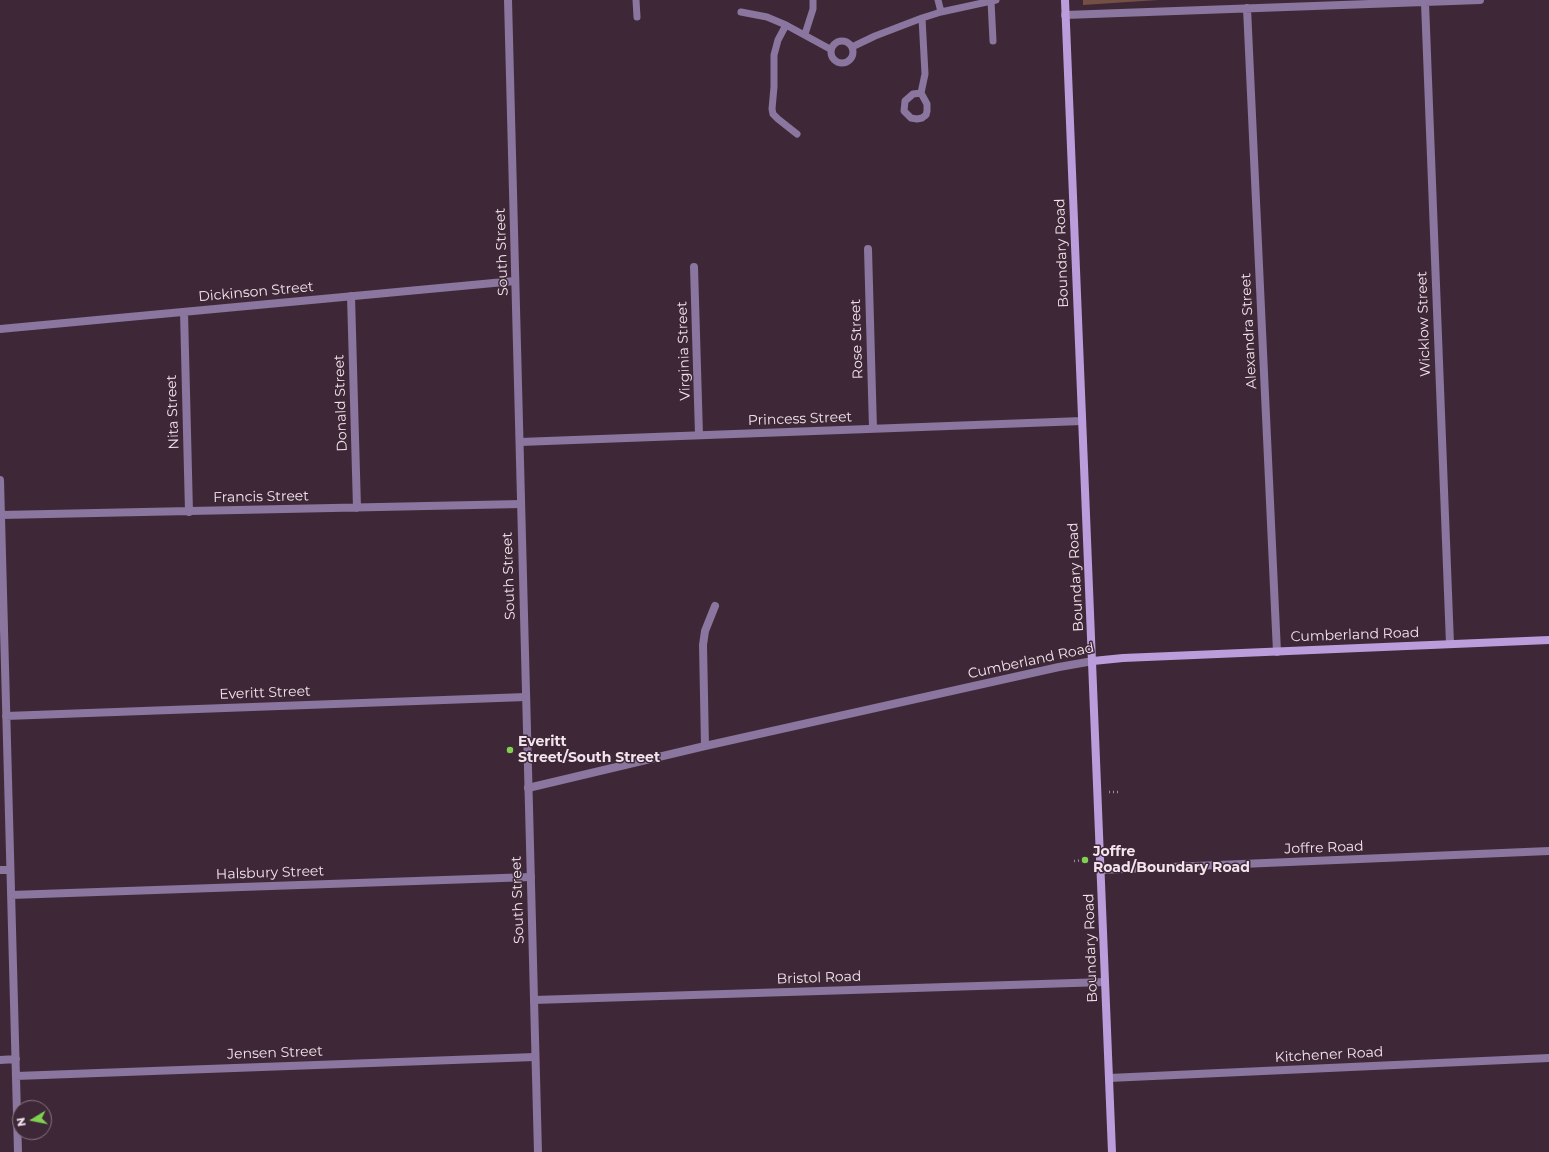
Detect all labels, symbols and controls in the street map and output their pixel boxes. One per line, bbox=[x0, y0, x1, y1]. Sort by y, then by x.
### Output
street label: Boundary Road bbox=[1052, 198, 1072, 308]
street label: South Street bbox=[492, 208, 512, 296]
street label: Wicklow Street bbox=[1414, 271, 1434, 377]
street label: Alexandra Street bbox=[1238, 273, 1260, 389]
street label: Dickinson Street bbox=[198, 279, 314, 305]
street label: Rose Street bbox=[847, 299, 867, 379]
street label: Virginia Street bbox=[674, 301, 694, 401]
street label: Donald Street bbox=[331, 354, 351, 452]
street label: Nita Street bbox=[163, 374, 183, 450]
street label: Princess Street bbox=[748, 409, 852, 429]
street label: Francis Street bbox=[213, 488, 309, 506]
street label: Boundary Road bbox=[1065, 522, 1087, 632]
street label: South Street bbox=[499, 532, 519, 620]
street label: Cumberland Road bbox=[1290, 624, 1420, 646]
street label: Cumberland Road bbox=[966, 639, 1096, 683]
street label: Everitt Street bbox=[219, 683, 311, 703]
place label: Everitt Street/South Street bbox=[518, 734, 660, 766]
marker: Everitt Street/South Street bbox=[505, 745, 515, 755]
street label: Joffre Road bbox=[1284, 838, 1364, 858]
place label: Joffre Road/Boundary Road bbox=[1093, 844, 1250, 876]
marker: Joffre Road/Boundary Road bbox=[1080, 855, 1090, 865]
street label: South Street bbox=[508, 856, 528, 944]
street label: Halsbury Street bbox=[216, 863, 324, 883]
street label: Boundary Road bbox=[1081, 893, 1101, 1003]
street label: Bristol Road bbox=[776, 968, 862, 988]
street label: Jensen Street bbox=[227, 1043, 323, 1063]
street label: Kitchener Road bbox=[1274, 1044, 1384, 1066]
north arrow bbox=[12, 1100, 52, 1140]
text: N bbox=[14, 1116, 29, 1128]

